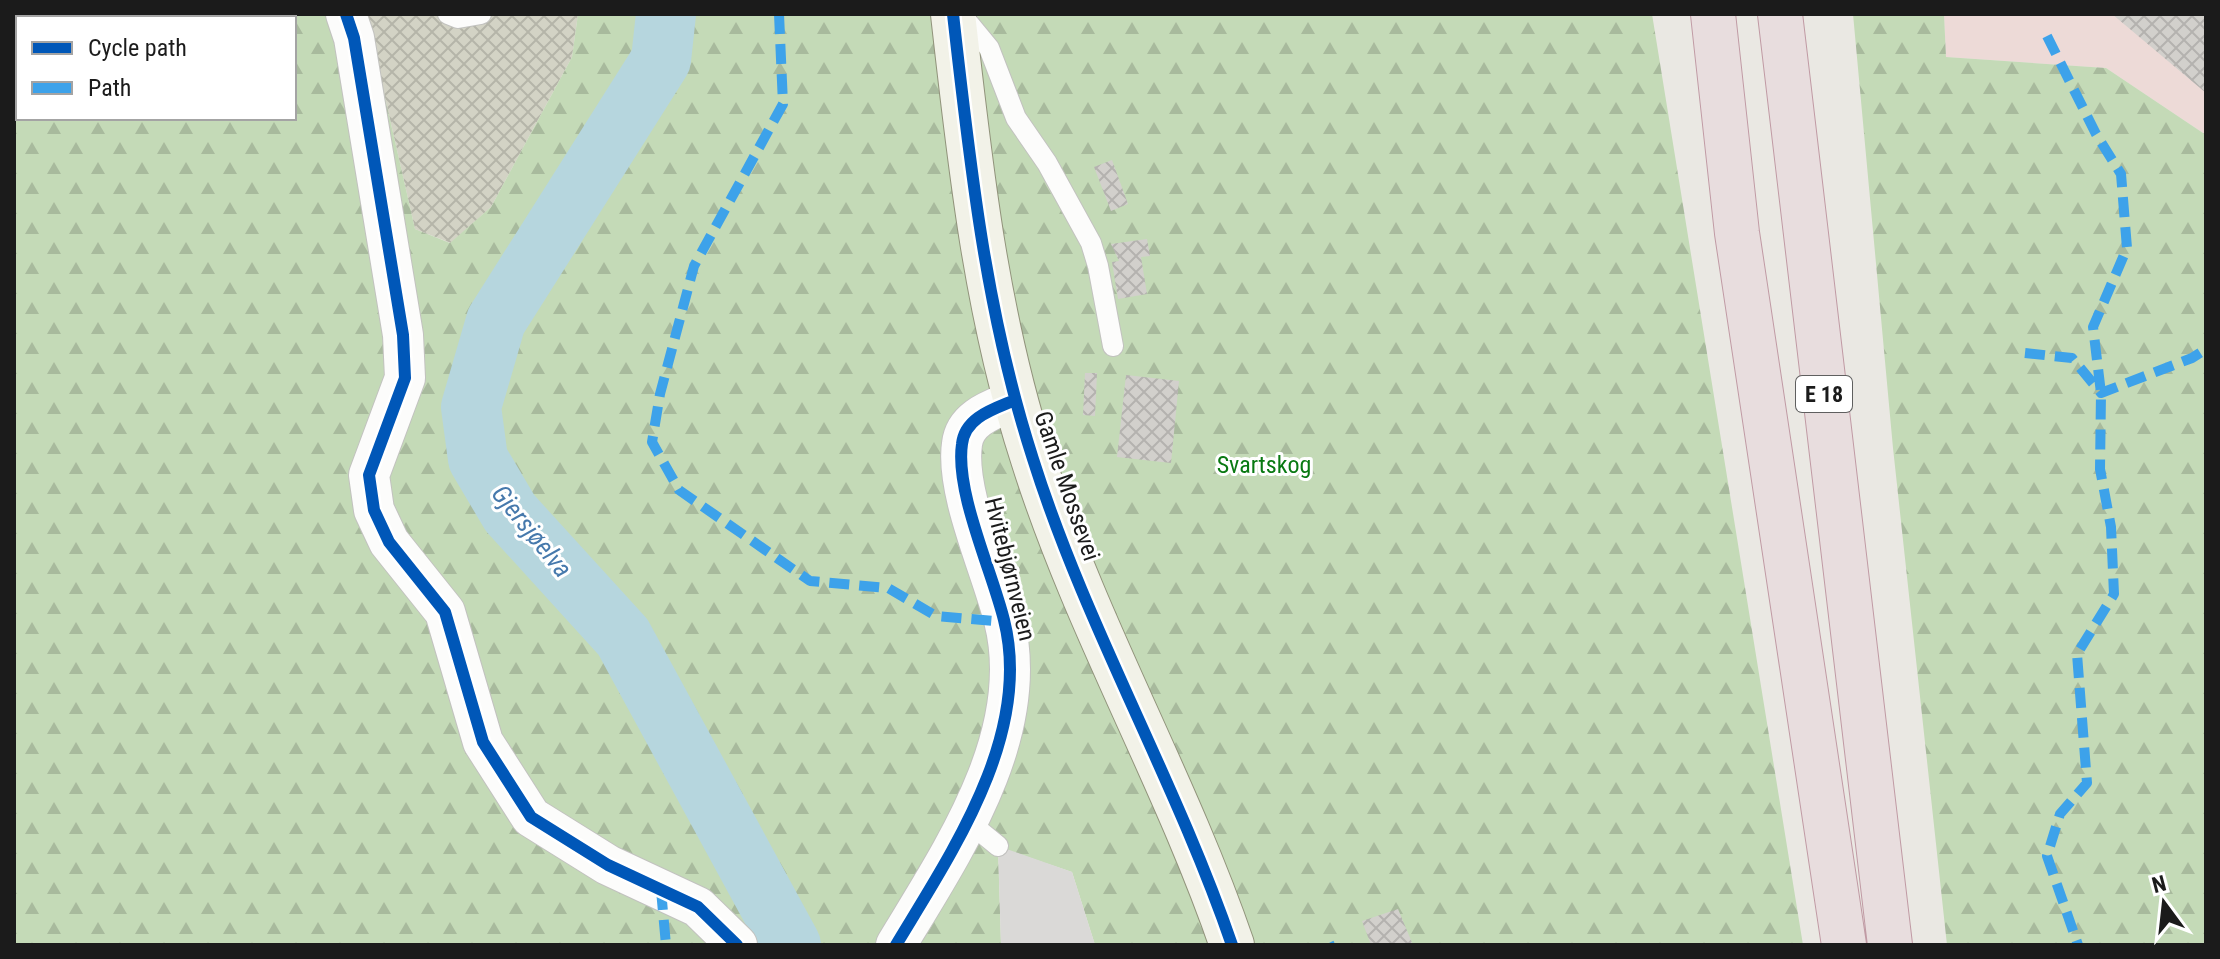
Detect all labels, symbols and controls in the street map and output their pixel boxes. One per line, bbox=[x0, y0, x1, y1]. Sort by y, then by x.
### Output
legend bbox=[16, 16, 296, 120]
text: Cycle path bbox=[88, 34, 187, 62]
text: Path bbox=[88, 74, 131, 102]
road number: E 18 bbox=[1796, 376, 1852, 412]
street label: Gamle Mossevei bbox=[1028, 408, 1106, 564]
park label: Svartskog bbox=[1217, 451, 1311, 479]
water label: Gjersjøelva bbox=[486, 479, 578, 583]
street label: Hvitebjørnveien bbox=[979, 494, 1041, 644]
north arrow bbox=[2124, 863, 2204, 943]
text: N bbox=[2149, 870, 2169, 898]

